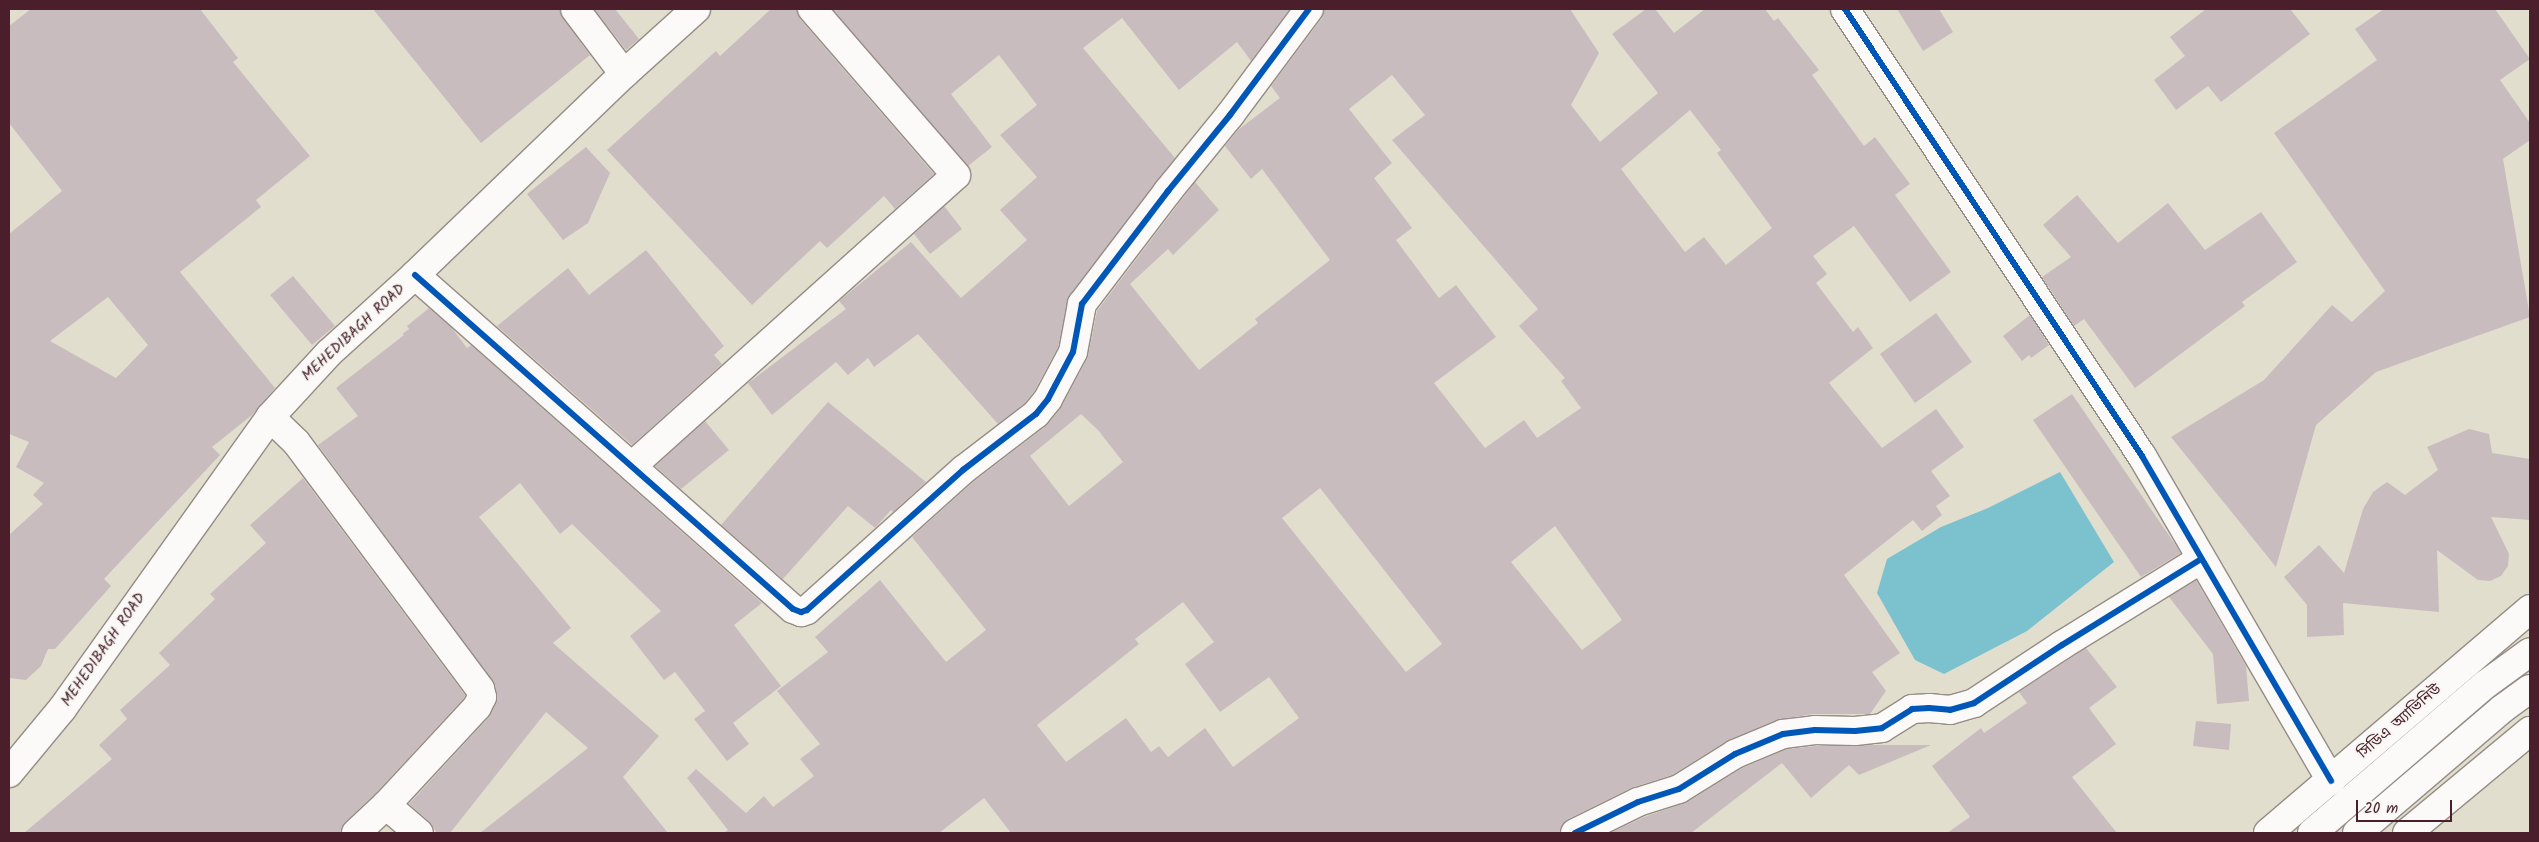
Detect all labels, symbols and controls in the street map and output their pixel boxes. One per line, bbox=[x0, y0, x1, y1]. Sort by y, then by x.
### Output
street label: MEHEDIBAGH ROAD bbox=[299, 281, 409, 385]
street label: MEHEDIBAGH ROAD bbox=[58, 590, 150, 710]
street label: সিডিএ অ্যাভিনিউ bbox=[2355, 681, 2445, 763]
scale bar bbox=[2359, 790, 2455, 822]
text: 20 m bbox=[2364, 797, 2398, 821]

